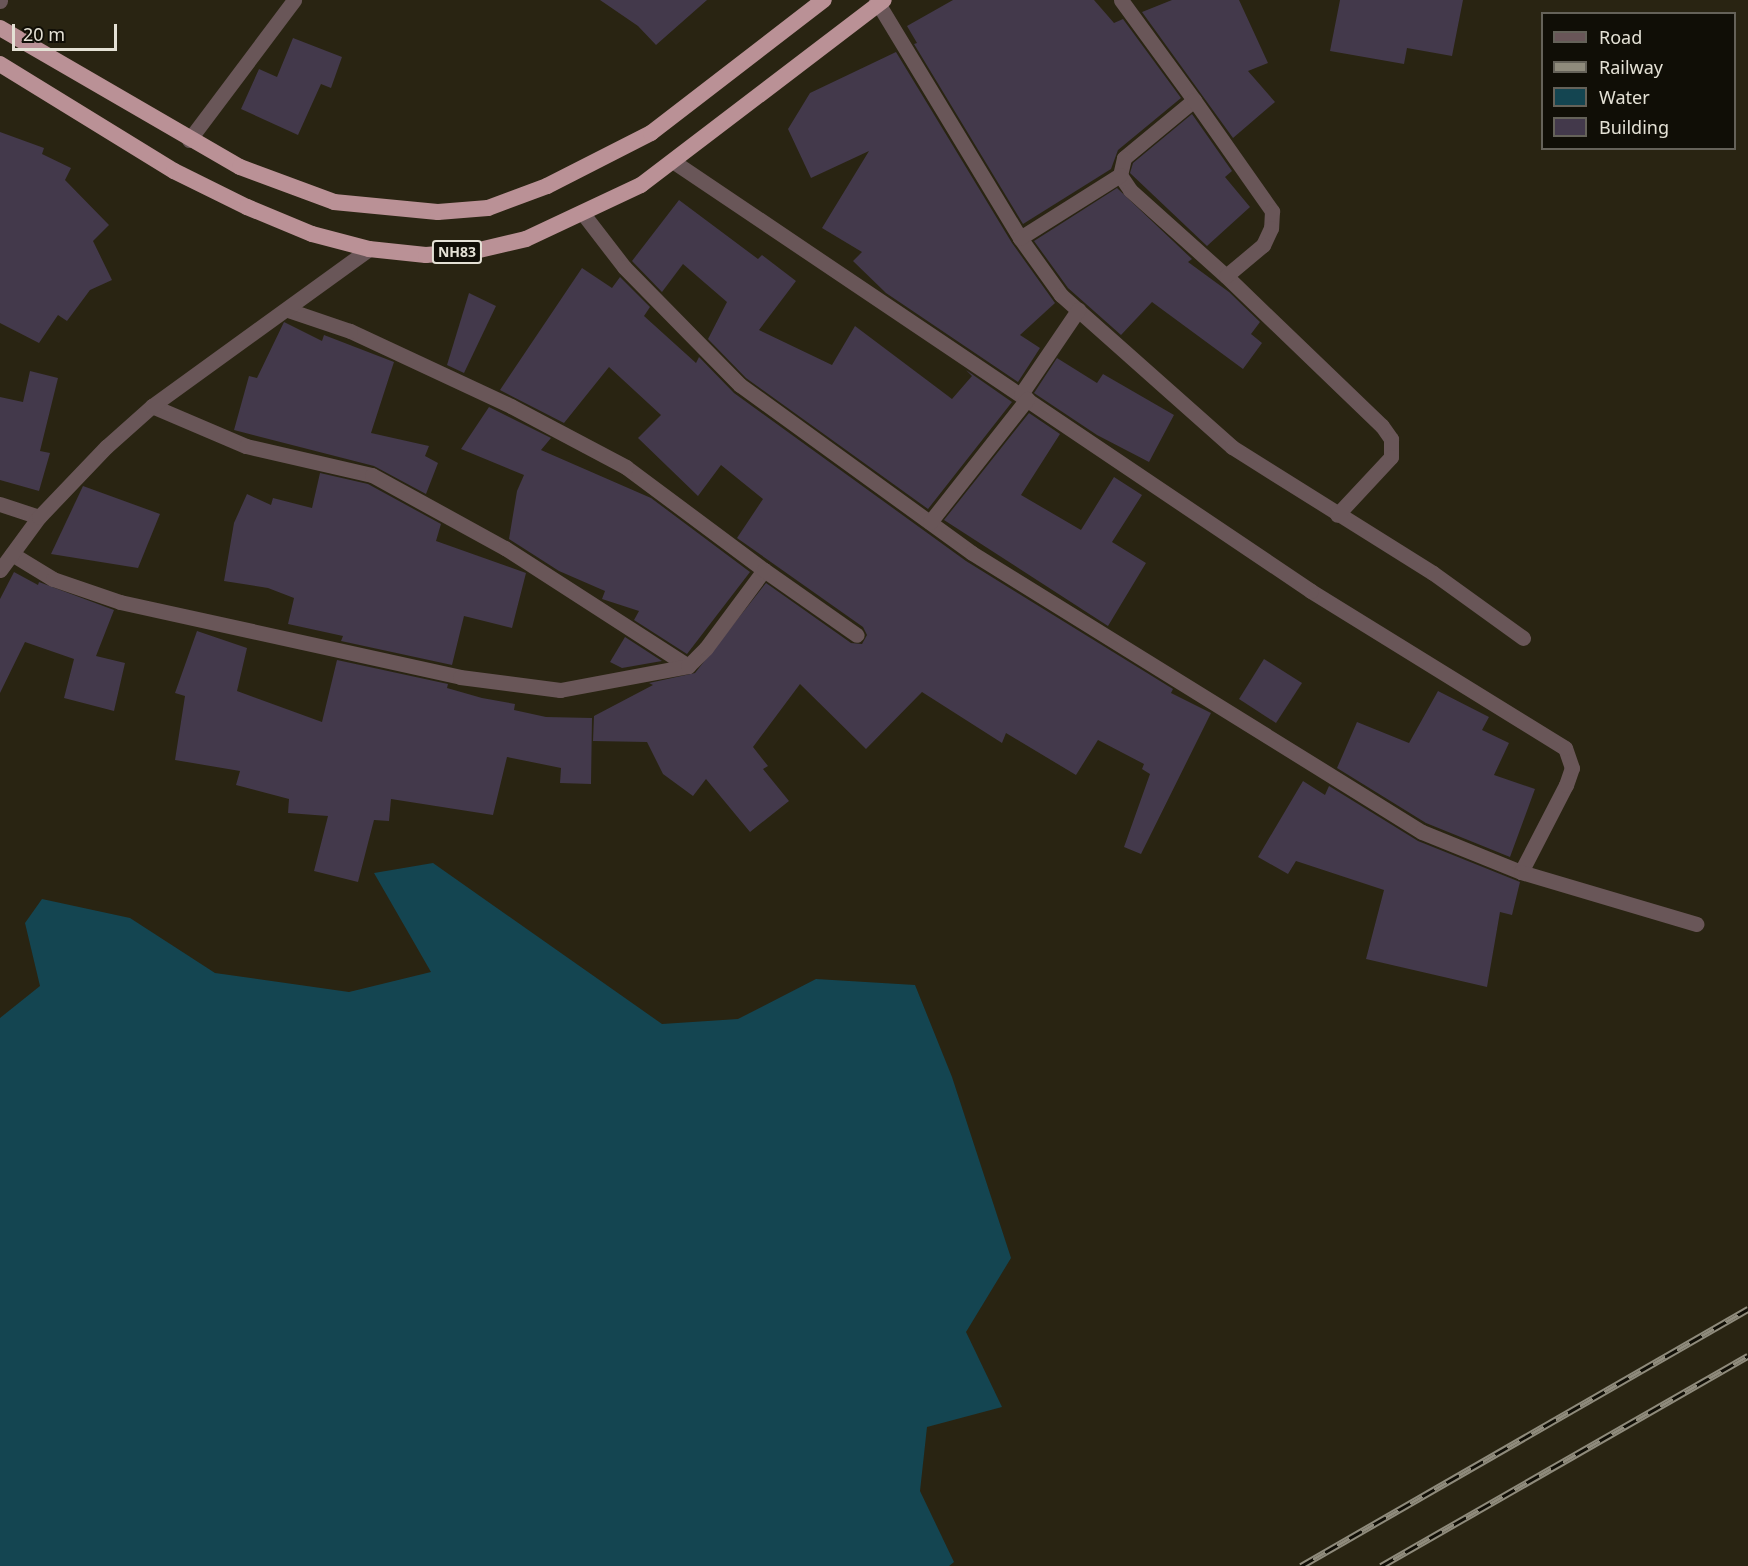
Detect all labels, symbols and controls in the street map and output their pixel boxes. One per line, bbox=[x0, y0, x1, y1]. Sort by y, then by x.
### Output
scale bar bbox=[15, 12, 120, 50]
legend bbox=[1541, 12, 1736, 150]
text: 20 m bbox=[23, 22, 65, 46]
text: Road bbox=[1599, 25, 1642, 49]
text: Railway bbox=[1599, 55, 1663, 79]
text: Water bbox=[1599, 85, 1650, 109]
text: Building bbox=[1599, 115, 1669, 139]
road number: NH83 bbox=[432, 241, 482, 263]

